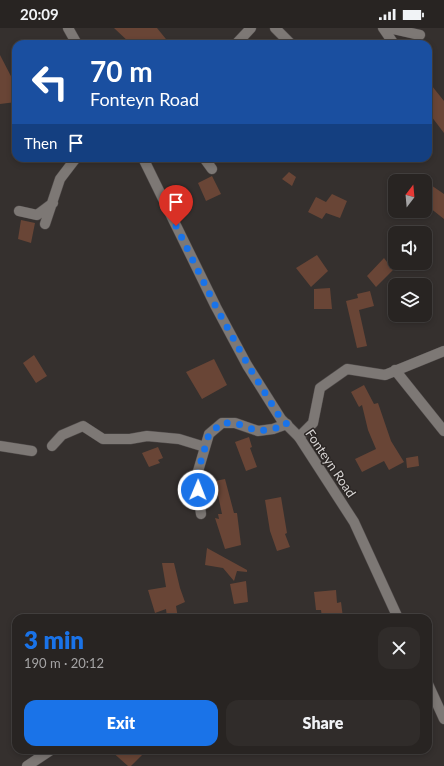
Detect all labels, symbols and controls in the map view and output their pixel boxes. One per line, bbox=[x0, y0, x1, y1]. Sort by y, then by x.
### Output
text: 20:09 bbox=[20, 5, 59, 23]
text: 70 m bbox=[90, 54, 153, 88]
icon: left bbox=[24, 56, 76, 108]
text: Fonteyn Road bbox=[90, 88, 199, 110]
icon: arrive bbox=[65, 132, 87, 154]
text: Then bbox=[24, 134, 57, 152]
north arrow bbox=[388, 174, 432, 218]
map controls bbox=[388, 174, 432, 322]
pin bbox=[159, 185, 193, 226]
icon: arrive bbox=[165, 191, 187, 213]
button: sound bbox=[388, 226, 432, 270]
button: layers bbox=[388, 278, 432, 322]
street label: Fonteyn Road bbox=[302, 426, 360, 500]
position arrow bbox=[177, 469, 219, 511]
text: 3 min bbox=[24, 625, 84, 654]
button: close bbox=[378, 627, 420, 669]
text: 190 m · 20:12 bbox=[24, 655, 104, 671]
button: Exit bbox=[24, 700, 218, 746]
button: Share bbox=[226, 700, 420, 746]

